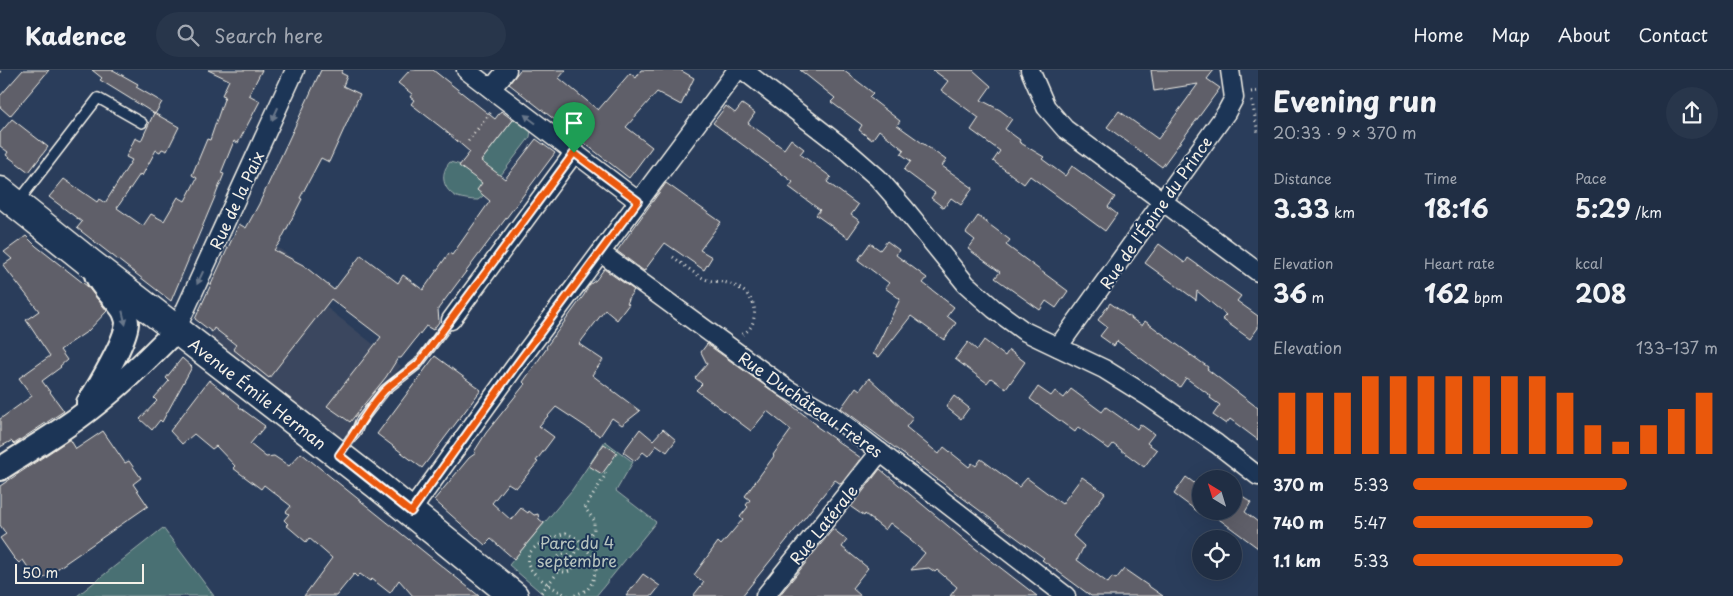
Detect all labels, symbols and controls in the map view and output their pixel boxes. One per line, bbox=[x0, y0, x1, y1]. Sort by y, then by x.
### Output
search box bbox=[156, 12, 506, 57]
text: Kadence bbox=[25, 17, 126, 53]
icon: search bbox=[174, 21, 202, 49]
text: Search here bbox=[214, 21, 323, 49]
text: Home bbox=[1413, 21, 1463, 48]
text: Map bbox=[1491, 21, 1530, 48]
text: About bbox=[1558, 21, 1610, 48]
text: Contact bbox=[1638, 21, 1708, 48]
text: Evening run bbox=[1273, 79, 1437, 122]
button: share bbox=[1666, 87, 1718, 139]
pin bbox=[553, 102, 595, 153]
one-way arrow bbox=[271, 107, 279, 121]
icon: arrive bbox=[560, 109, 588, 137]
one-way arrow bbox=[524, 113, 537, 124]
text: 20:33 · 9 × 370 m bbox=[1273, 120, 1417, 144]
street label: Rue de l'Épine du Prince bbox=[1093, 131, 1217, 293]
street label: Rue de la Paix bbox=[203, 147, 269, 253]
text: Distance bbox=[1273, 168, 1332, 189]
text: Time bbox=[1424, 168, 1457, 189]
text: Pace bbox=[1575, 168, 1607, 189]
text: 3.33 bbox=[1273, 189, 1329, 227]
text: 18:16 bbox=[1424, 189, 1489, 227]
text: 5:29 bbox=[1575, 189, 1631, 227]
text: km bbox=[1329, 202, 1355, 223]
text: /km bbox=[1631, 202, 1662, 223]
text: Elevation bbox=[1273, 253, 1333, 274]
text: Heart rate bbox=[1424, 253, 1495, 274]
text: kcal bbox=[1575, 253, 1603, 274]
one-way arrow bbox=[196, 271, 204, 285]
text: 36 bbox=[1273, 274, 1307, 312]
text: 162 bbox=[1424, 274, 1469, 312]
text: 208 bbox=[1575, 274, 1627, 312]
text: m bbox=[1307, 287, 1324, 308]
text: bpm bbox=[1469, 287, 1503, 308]
one-way arrow bbox=[120, 310, 128, 326]
street label: Avenue Émile Herman bbox=[184, 332, 332, 454]
text: Elevation bbox=[1273, 335, 1342, 359]
text: 133–137 m bbox=[1636, 335, 1718, 359]
street label: Rue Duchâteau Frères bbox=[734, 345, 888, 463]
north arrow bbox=[1192, 470, 1242, 520]
map controls bbox=[1192, 470, 1242, 580]
text: 370 m bbox=[1273, 472, 1324, 496]
text: 5:33 bbox=[1353, 472, 1389, 496]
street label: Rue Latérale bbox=[783, 479, 863, 569]
text: 740 m bbox=[1273, 510, 1324, 534]
text: 5:47 bbox=[1353, 510, 1387, 534]
park label: Parc du 4 septembre bbox=[537, 530, 617, 572]
button: locate bbox=[1192, 530, 1242, 580]
text: 1.1 km bbox=[1273, 548, 1321, 572]
text: 5:33 bbox=[1353, 548, 1389, 572]
scale bar bbox=[15, 561, 144, 584]
text: 50 m bbox=[22, 562, 58, 583]

